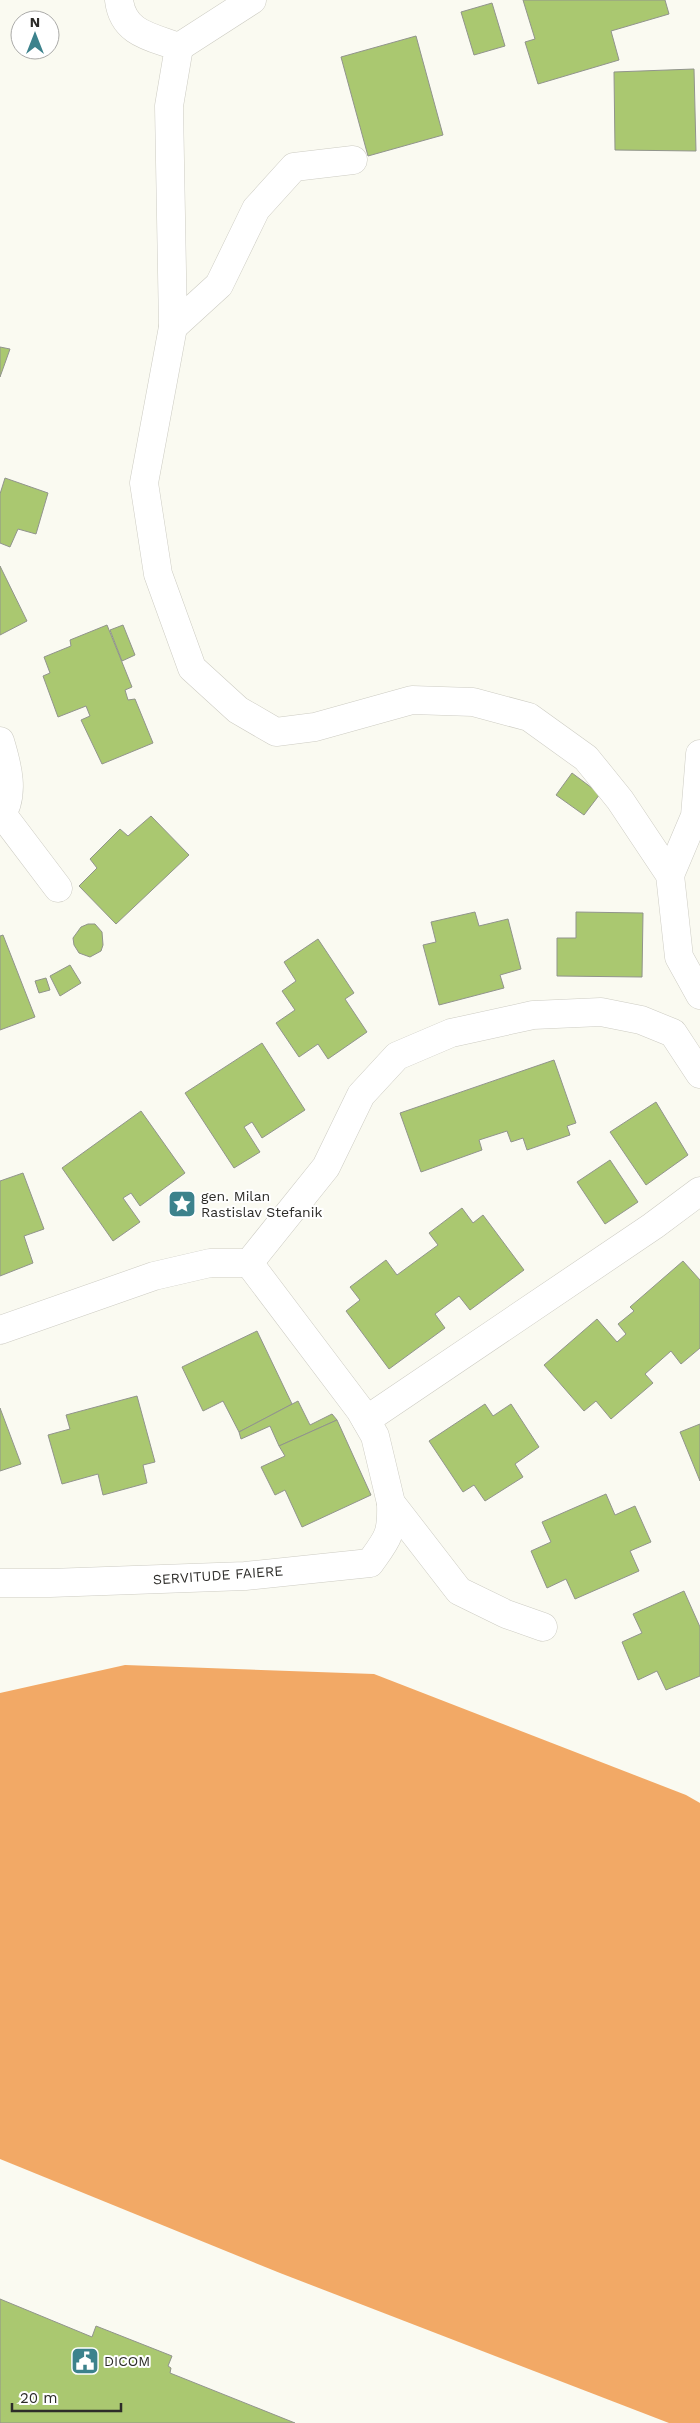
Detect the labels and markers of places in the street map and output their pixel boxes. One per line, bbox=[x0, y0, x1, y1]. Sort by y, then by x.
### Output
place label: gen. Milan Rastislav Stefanik bbox=[201, 1188, 322, 1220]
place icon: gen. Milan Rastislav Stefanik bbox=[167, 1189, 197, 1219]
public building icon: DICOM bbox=[70, 2346, 100, 2376]
place label: DICOM bbox=[104, 2353, 150, 2369]

